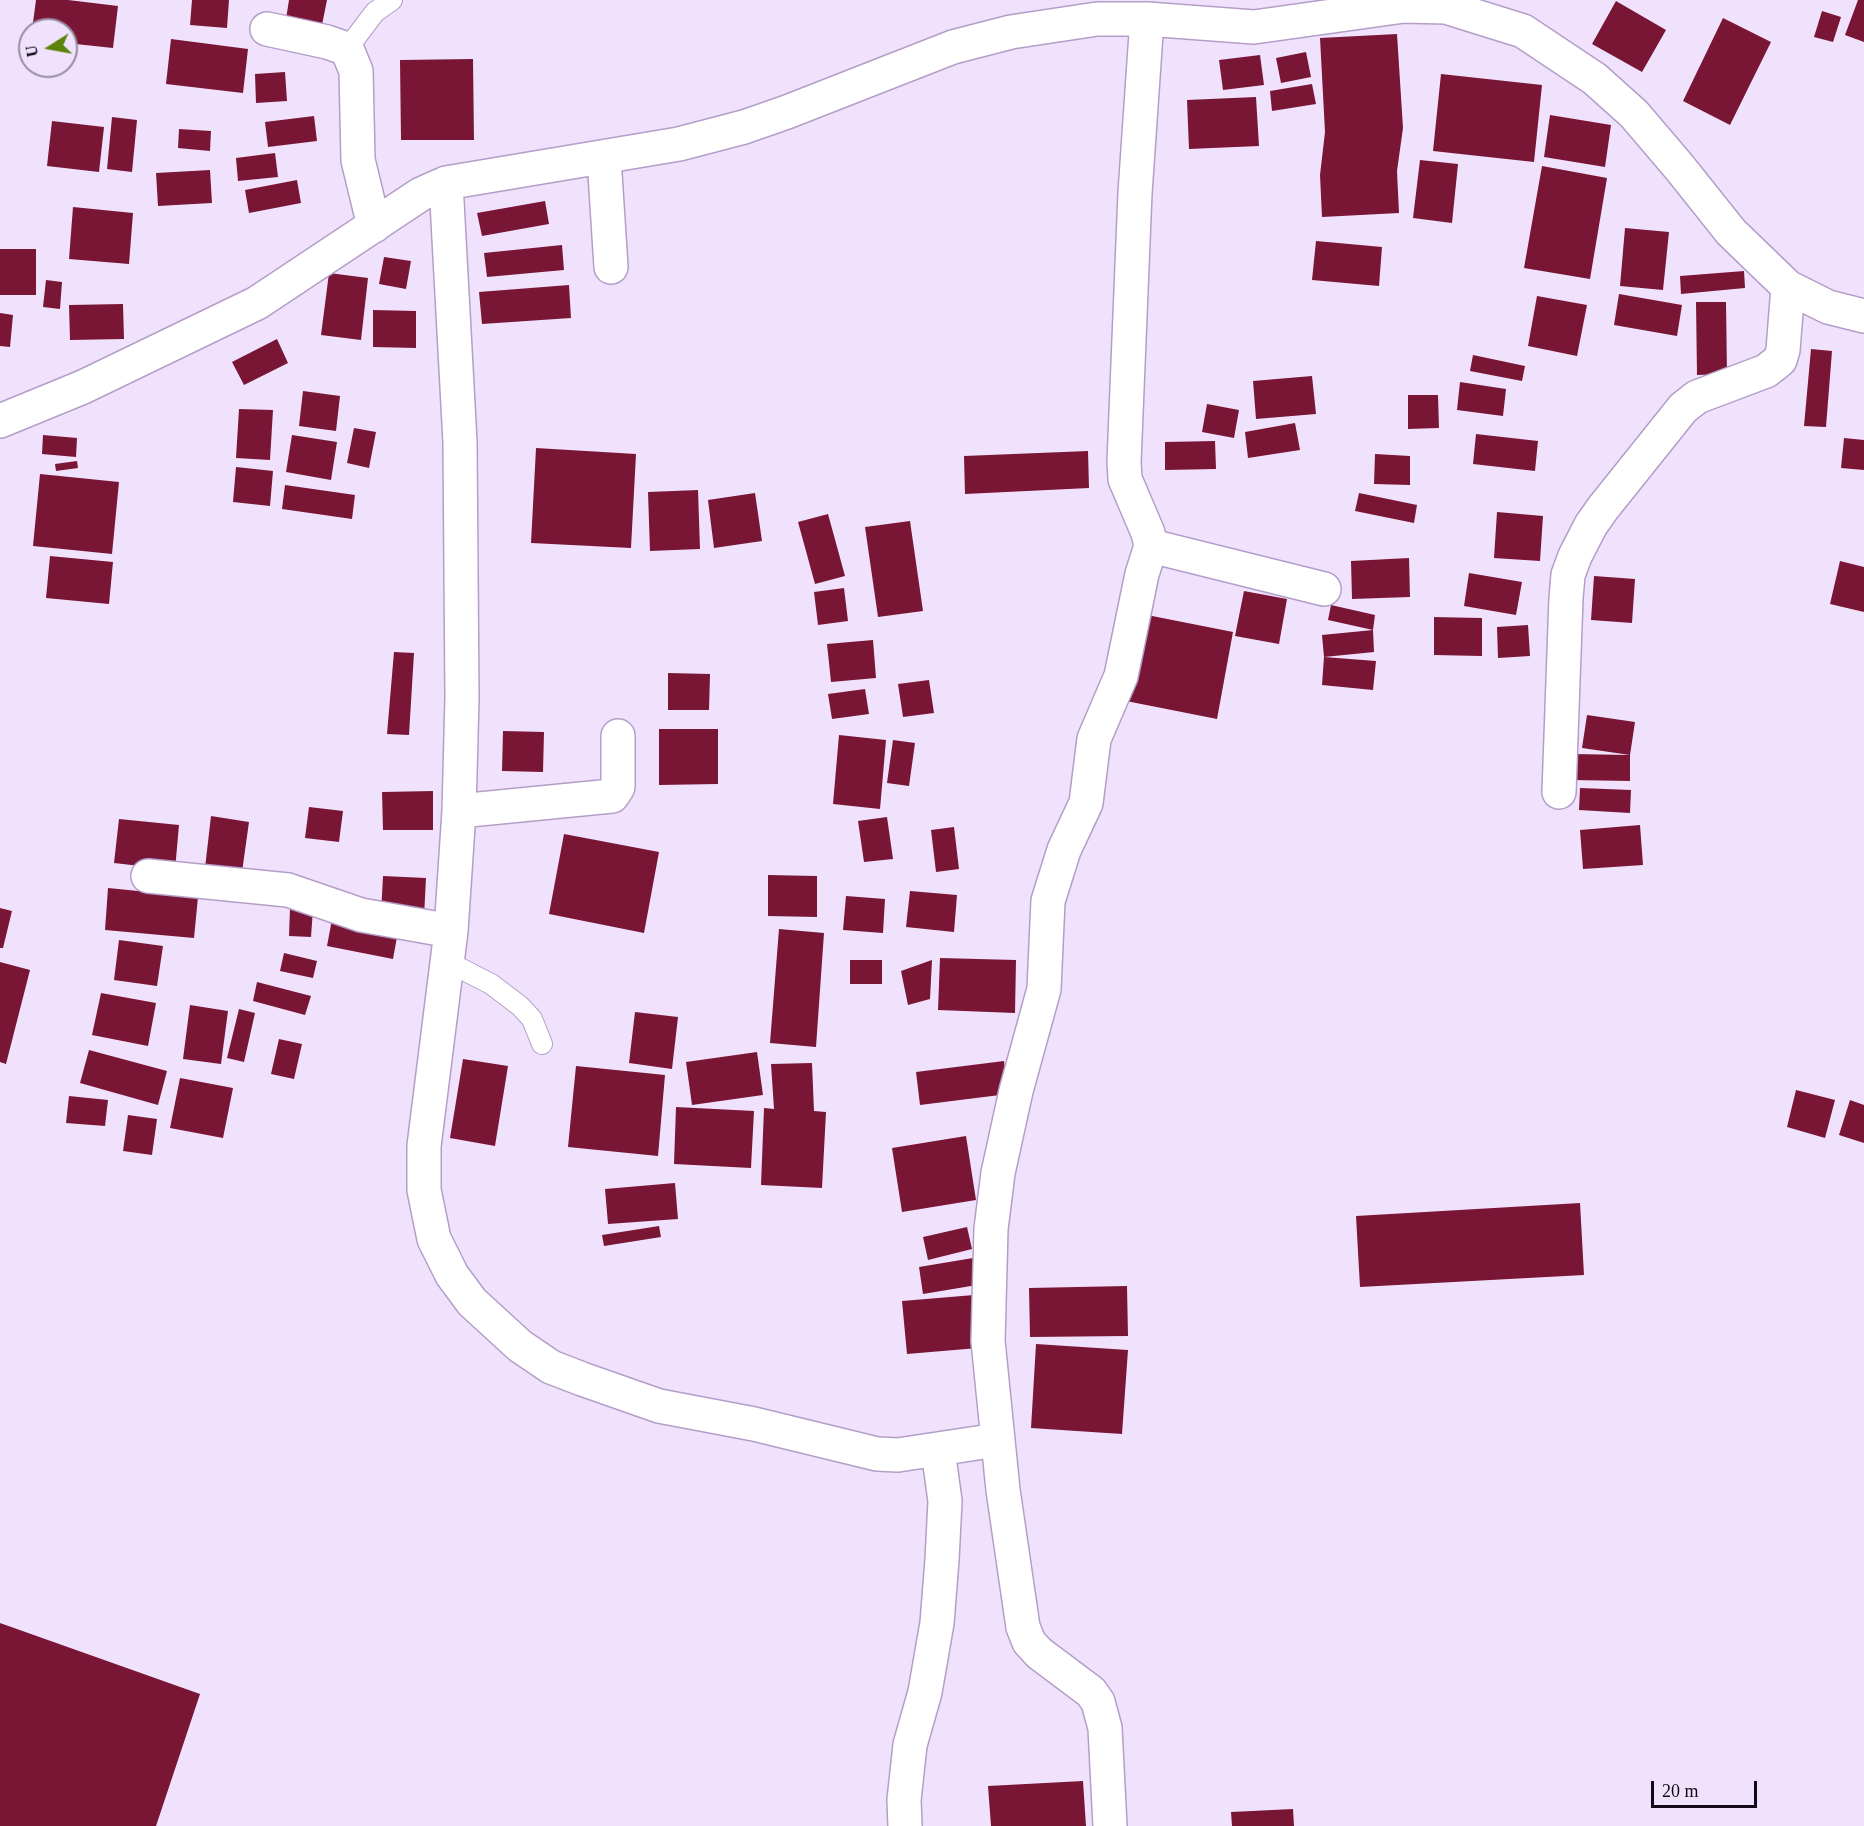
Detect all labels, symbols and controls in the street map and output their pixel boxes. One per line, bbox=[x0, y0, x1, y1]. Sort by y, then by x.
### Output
north arrow bbox=[18, 18, 78, 78]
text: U bbox=[22, 44, 41, 58]
scale bar bbox=[1654, 1769, 1760, 1807]
text: 20 m bbox=[1662, 1781, 1699, 1801]

